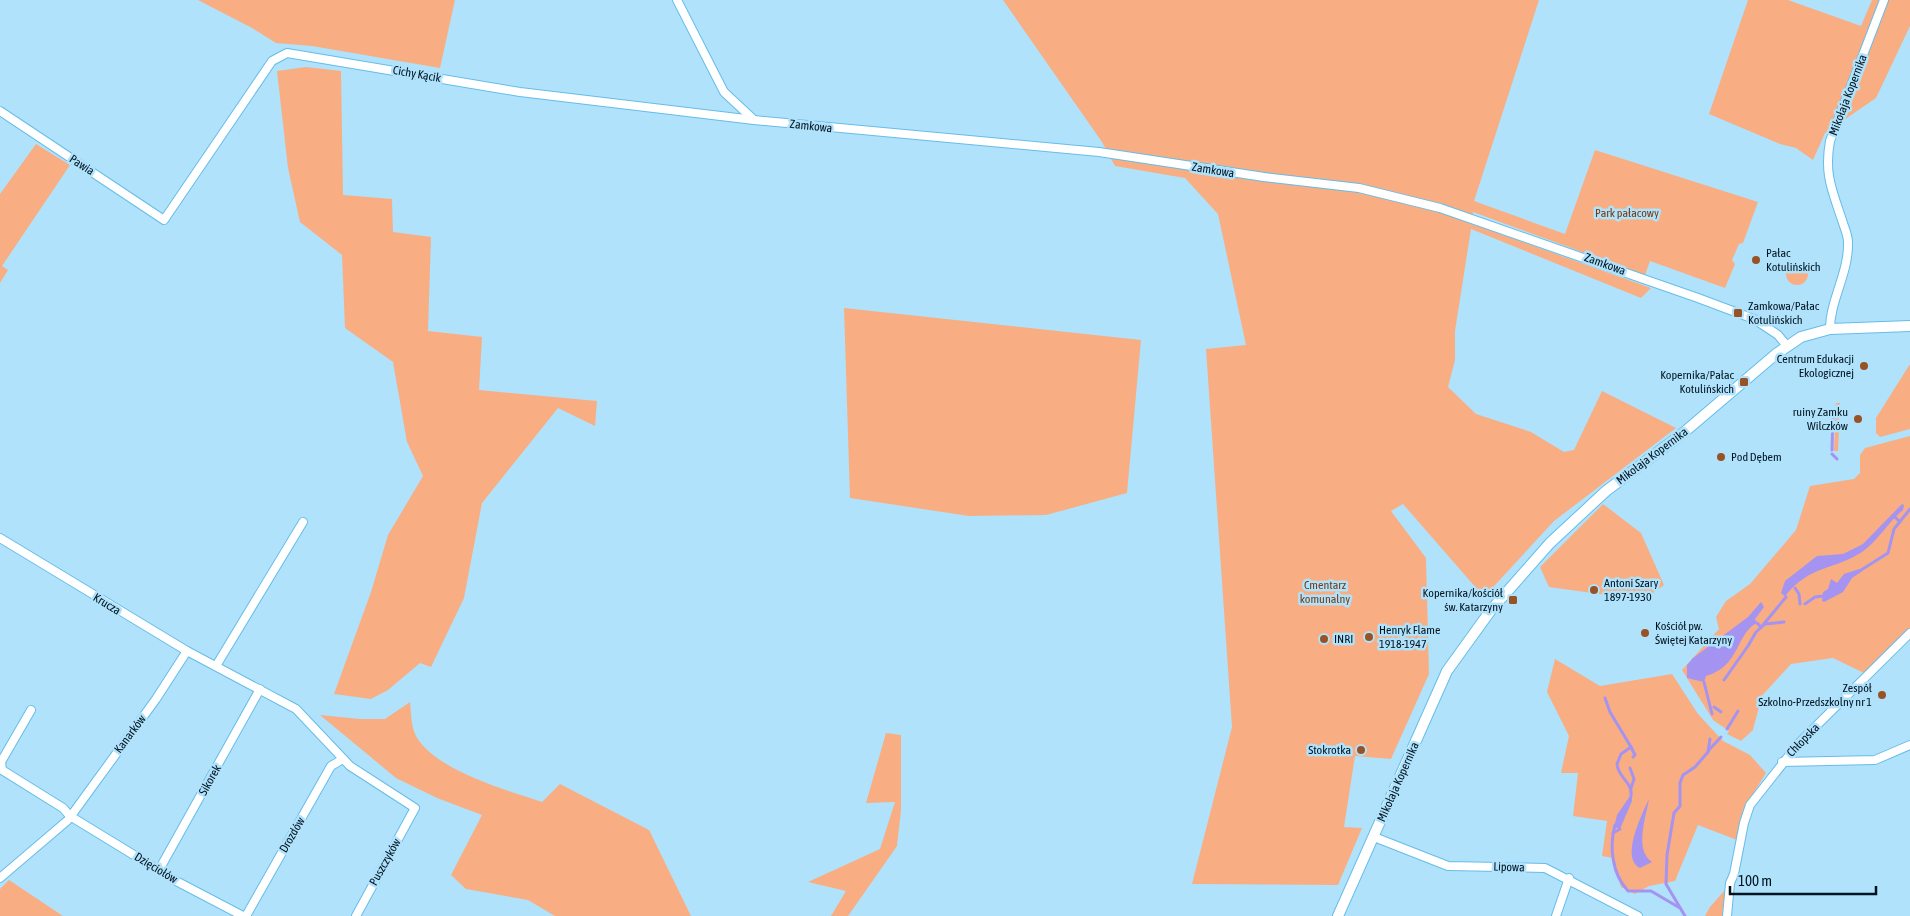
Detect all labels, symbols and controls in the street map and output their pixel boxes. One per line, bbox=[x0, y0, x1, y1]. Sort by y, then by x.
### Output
street label: Mikołaja Kopernika bbox=[1826, 53, 1870, 137]
street label: Cichy Kącik bbox=[392, 63, 443, 85]
street label: Zamkowa bbox=[789, 117, 833, 135]
street label: Pawia bbox=[67, 152, 97, 178]
street label: Zamkowa bbox=[1191, 160, 1235, 180]
park label: Park pałacowy bbox=[1595, 206, 1659, 220]
place label: Pałac Kotulińskich bbox=[1766, 246, 1820, 274]
street label: Zamkowa bbox=[1582, 250, 1628, 278]
marker: Pałac Kotulińskich bbox=[1750, 254, 1762, 266]
place label: Zamkowa/Pałac Kotulińskich bbox=[1748, 299, 1820, 327]
marker: Zamkowa/Pałac Kotulińskich bbox=[1732, 307, 1744, 319]
place label: Centrum Edukacji Ekologicznej bbox=[1777, 352, 1854, 380]
marker: Centrum Edukacji Ekologicznej bbox=[1858, 360, 1870, 372]
place label: Kopernika/Pałac Kotulińskich bbox=[1660, 368, 1735, 396]
marker: Kopernika/Pałac Kotulińskich bbox=[1738, 376, 1750, 388]
place label: ruiny Zamku Wilczków bbox=[1793, 405, 1848, 433]
marker: ruiny Zamku Wilczków bbox=[1852, 413, 1864, 425]
street label: Mikołaja Kopernika bbox=[1614, 425, 1690, 487]
place label: Pod Dębem bbox=[1731, 450, 1782, 464]
marker: Pod Dębem bbox=[1715, 451, 1727, 463]
place label: Antoni Szary 1897-1930 bbox=[1604, 576, 1658, 604]
park label: Cmentarz komunalny bbox=[1300, 578, 1350, 606]
marker: Antoni Szary 1897-1930 bbox=[1588, 584, 1600, 596]
place label: Kopernika/kościół św. Katarzyny bbox=[1423, 586, 1504, 614]
street label: Krucza bbox=[91, 590, 123, 618]
marker: Kopernika/kościół św. Katarzyny bbox=[1507, 594, 1519, 606]
place label: Kościół pw. Świętej Katarzyny bbox=[1655, 619, 1732, 647]
place label: Henryk Flame 1918-1947 bbox=[1379, 623, 1440, 651]
marker: Kościół pw. Świętej Katarzyny bbox=[1639, 627, 1651, 639]
marker: Henryk Flame 1918-1947 bbox=[1363, 631, 1375, 643]
place label: INRI bbox=[1334, 632, 1353, 646]
marker: INRI bbox=[1318, 633, 1330, 645]
place label: Zespół Szkolno-Przedszkolny nr 1 bbox=[1758, 681, 1873, 709]
marker: Zespół Szkolno-Przedszkolny nr 1 bbox=[1876, 689, 1888, 701]
street label: Kanarków bbox=[111, 712, 149, 756]
street label: Chłopska bbox=[1784, 720, 1822, 760]
street label: Mikołaja Kopernika bbox=[1374, 740, 1422, 824]
place label: Stokrotka bbox=[1308, 743, 1351, 757]
marker: Stokrotka bbox=[1355, 744, 1367, 756]
street label: Sikorek bbox=[196, 762, 224, 798]
street label: Drozdów bbox=[276, 815, 308, 855]
street label: Puszczyków bbox=[366, 836, 404, 888]
street label: Dzięciołów bbox=[132, 850, 180, 886]
street label: Lipowa bbox=[1493, 859, 1525, 875]
scale bar bbox=[1730, 864, 1876, 896]
text: 100 m bbox=[1738, 872, 1772, 889]

